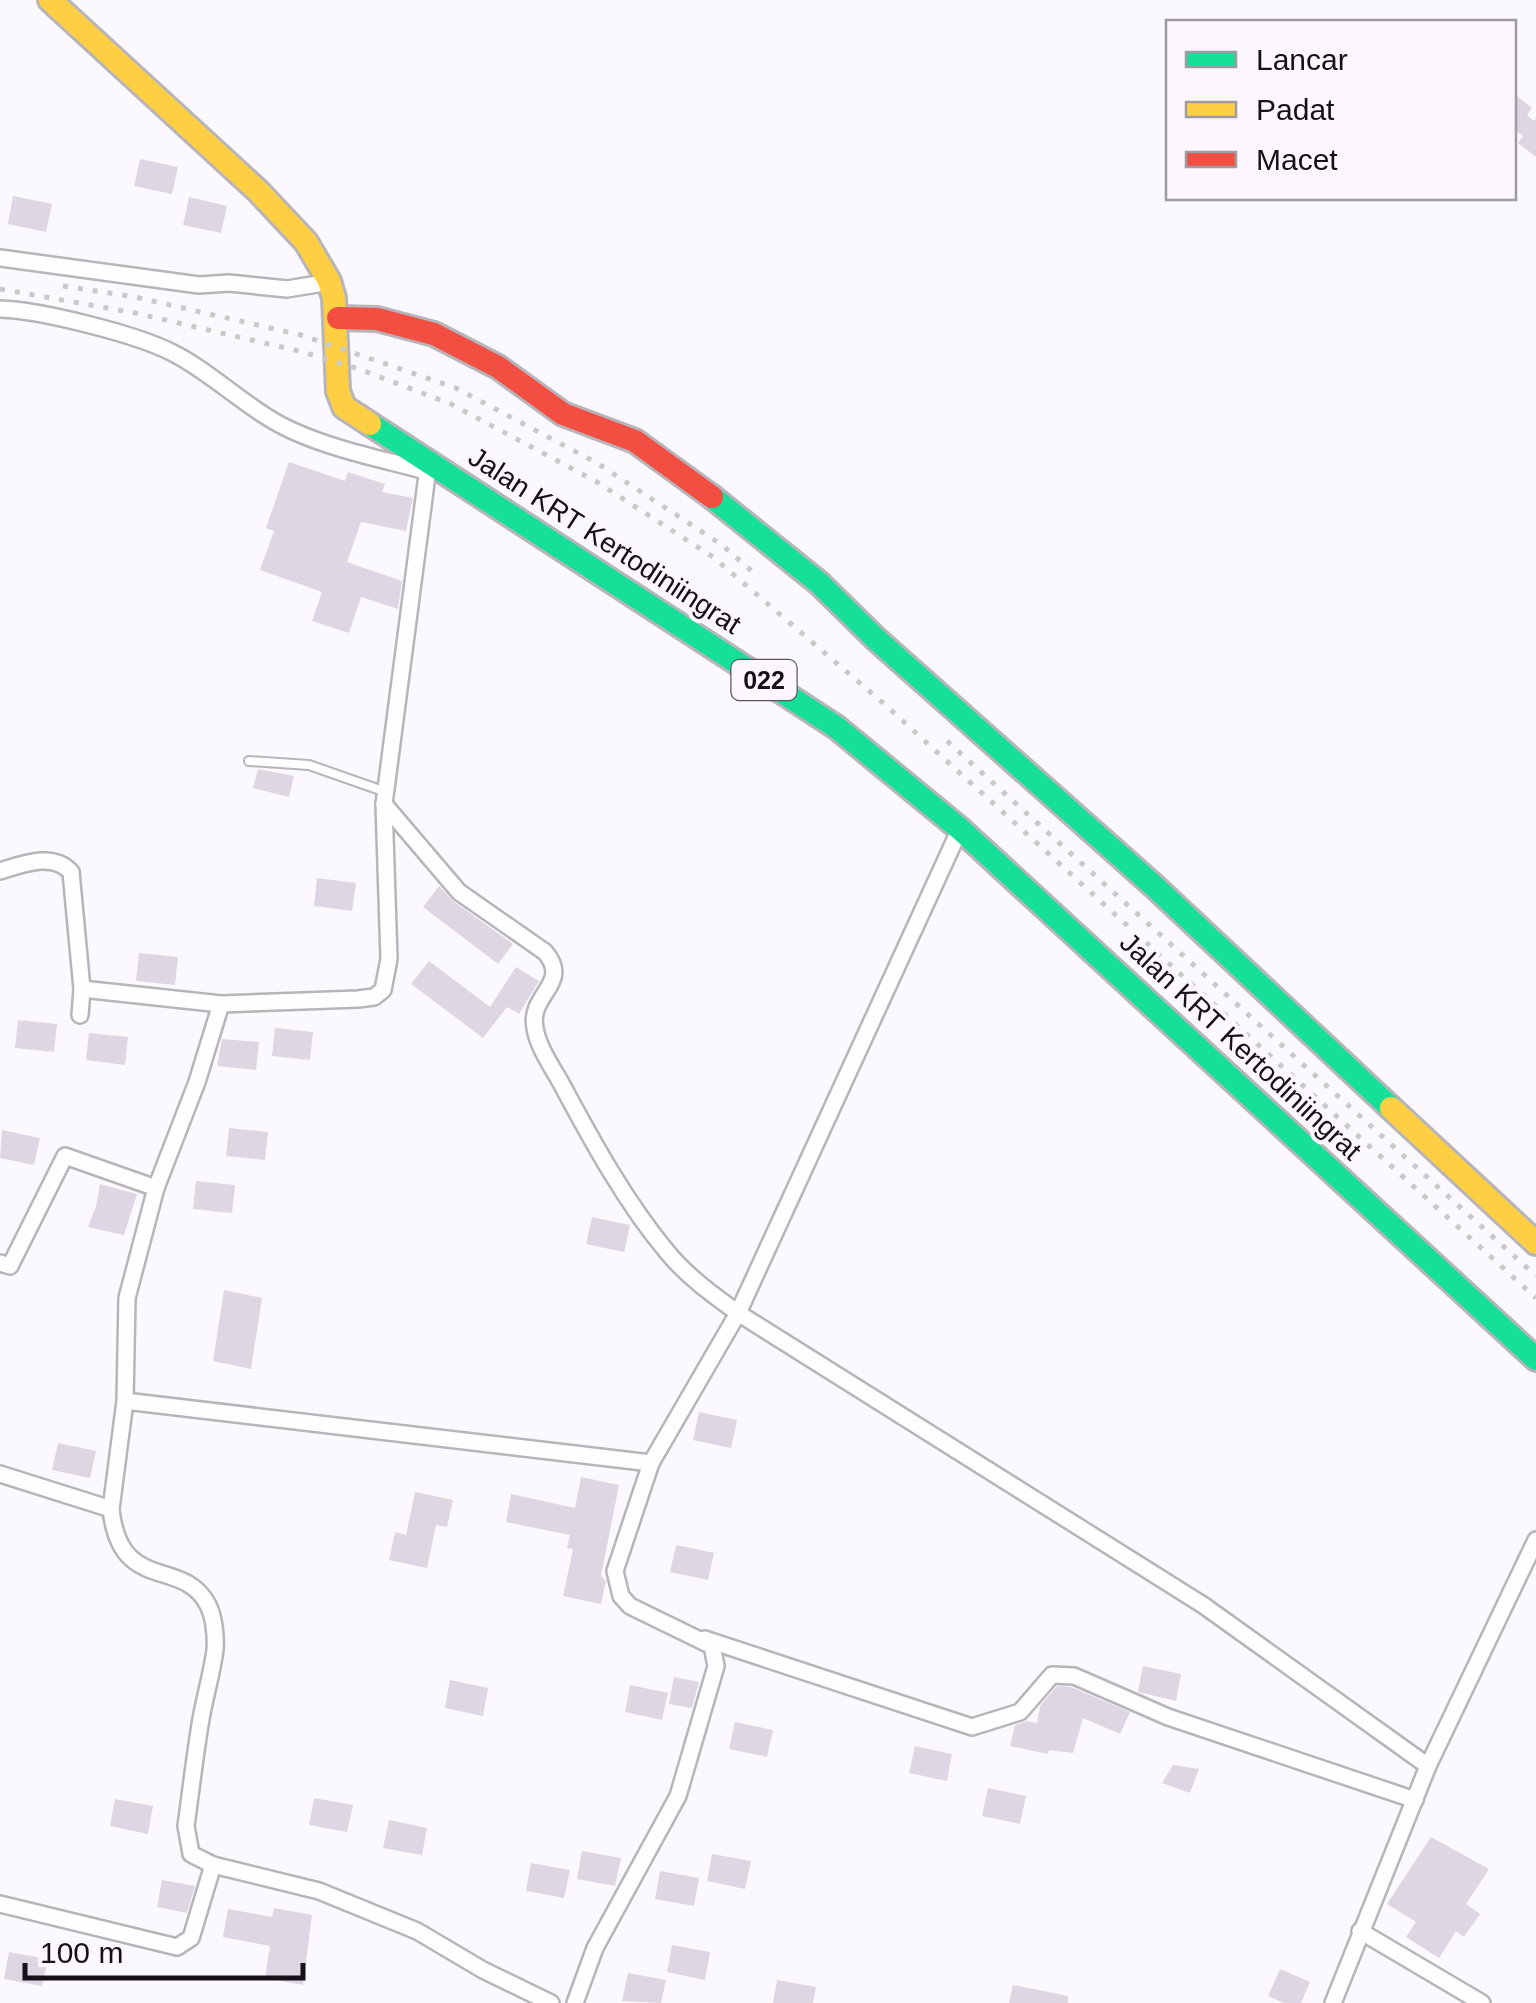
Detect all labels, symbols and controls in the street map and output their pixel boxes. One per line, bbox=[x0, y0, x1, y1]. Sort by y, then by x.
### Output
legend bbox=[1166, 20, 1516, 200]
text: Lancar bbox=[1256, 43, 1348, 76]
text: Padat bbox=[1256, 93, 1335, 126]
text: Macet bbox=[1256, 143, 1338, 176]
street label: Jalan KRT Kertodiniingrat bbox=[463, 441, 747, 640]
road number: 022 bbox=[732, 660, 796, 700]
street label: Jalan KRT Kertodiniingrat bbox=[1114, 927, 1368, 1166]
scale bar bbox=[25, 1918, 302, 1980]
text: 100 m bbox=[40, 1936, 123, 1969]

